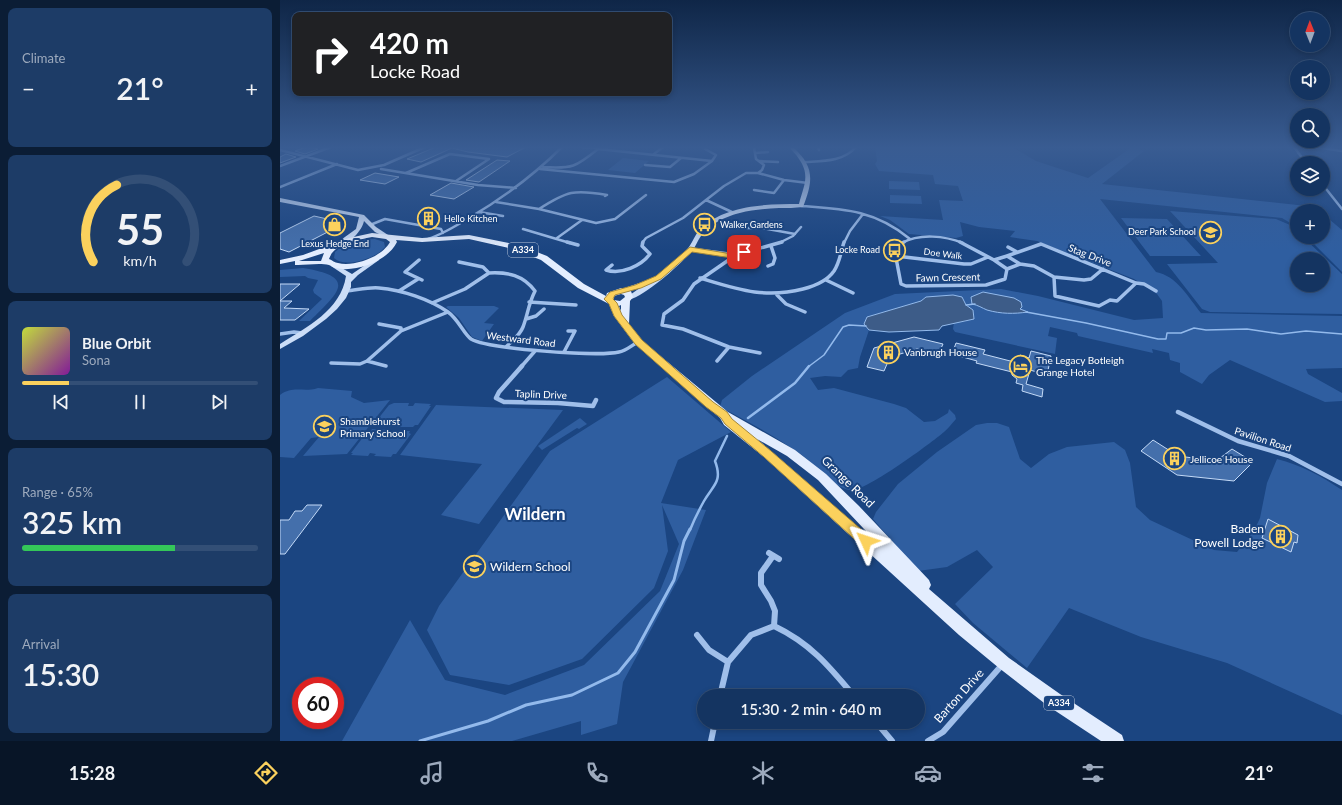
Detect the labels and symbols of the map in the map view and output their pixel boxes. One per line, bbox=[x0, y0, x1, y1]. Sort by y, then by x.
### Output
north arrow bbox=[1290, 12, 1330, 52]
building icon: Hello Kitchen bbox=[415, 206, 441, 232]
shop icon: Lexus Hedge End bbox=[322, 212, 348, 238]
bus stop icon: Walker Gardens bbox=[691, 212, 717, 238]
place label: Hello Kitchen bbox=[444, 213, 498, 224]
place label: Walker Gardens bbox=[720, 219, 783, 230]
school or university icon: Deer Park School bbox=[1198, 219, 1224, 245]
place label: Deer Park School bbox=[1128, 226, 1196, 237]
pin bbox=[727, 235, 761, 269]
bus stop icon: Locke Road bbox=[882, 237, 908, 263]
place label: Lexus Hedge End bbox=[301, 238, 369, 249]
street label: Stag Drive bbox=[1067, 241, 1113, 269]
road number: A334 bbox=[508, 243, 538, 257]
place label: Locke Road bbox=[835, 244, 880, 255]
street label: Doe Walk bbox=[923, 246, 963, 261]
street label: Fawn Crescent bbox=[916, 270, 981, 284]
street label: Westward Road bbox=[486, 329, 556, 349]
building icon: Vanbrugh House bbox=[876, 339, 902, 365]
place label: Vanbrugh House bbox=[904, 346, 977, 358]
hotel icon: The Legacy Botleigh Grange Hotel bbox=[1007, 353, 1033, 379]
place label: The Legacy Botleigh Grange Hotel bbox=[1036, 354, 1124, 378]
street label: Taplin Drive bbox=[515, 387, 567, 401]
school or university icon: Shamblehurst Primary School bbox=[311, 414, 337, 440]
place label: Shamblehurst Primary School bbox=[340, 415, 406, 439]
street label: Pavilion Road bbox=[1233, 424, 1293, 454]
building icon: Jellicoe House bbox=[1162, 446, 1188, 472]
street label: Grange Road bbox=[819, 453, 878, 511]
place label: Jellicoe House bbox=[1190, 453, 1253, 465]
district label: Wildern bbox=[505, 503, 565, 524]
position arrow bbox=[845, 520, 887, 562]
place label: Baden Powell Lodge bbox=[1194, 521, 1264, 550]
building icon: Baden Powell Lodge bbox=[1267, 523, 1293, 549]
school or university icon: Wildern School bbox=[462, 554, 488, 580]
place label: Wildern School bbox=[490, 559, 571, 574]
street label: Barton Drive bbox=[930, 666, 987, 726]
speed limit sign: 60 bbox=[292, 677, 344, 729]
road number: A334 bbox=[1044, 696, 1074, 710]

